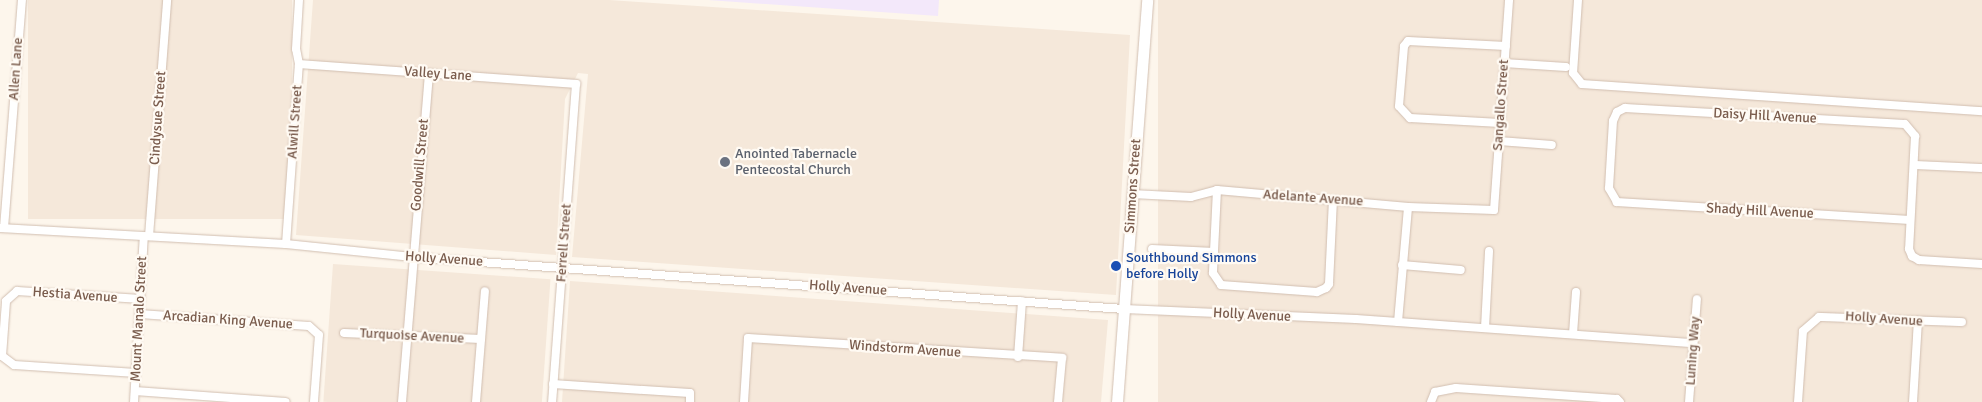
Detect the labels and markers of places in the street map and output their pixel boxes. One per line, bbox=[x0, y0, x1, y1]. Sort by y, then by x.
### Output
place label: Anointed Tabernacle Pentecostal Church bbox=[735, 146, 857, 178]
marker: Anointed Tabernacle Pentecostal Church bbox=[719, 156, 731, 168]
place label: Southbound Simmons before Holly bbox=[1126, 250, 1257, 282]
marker: Southbound Simmons before Holly bbox=[1110, 260, 1122, 272]

